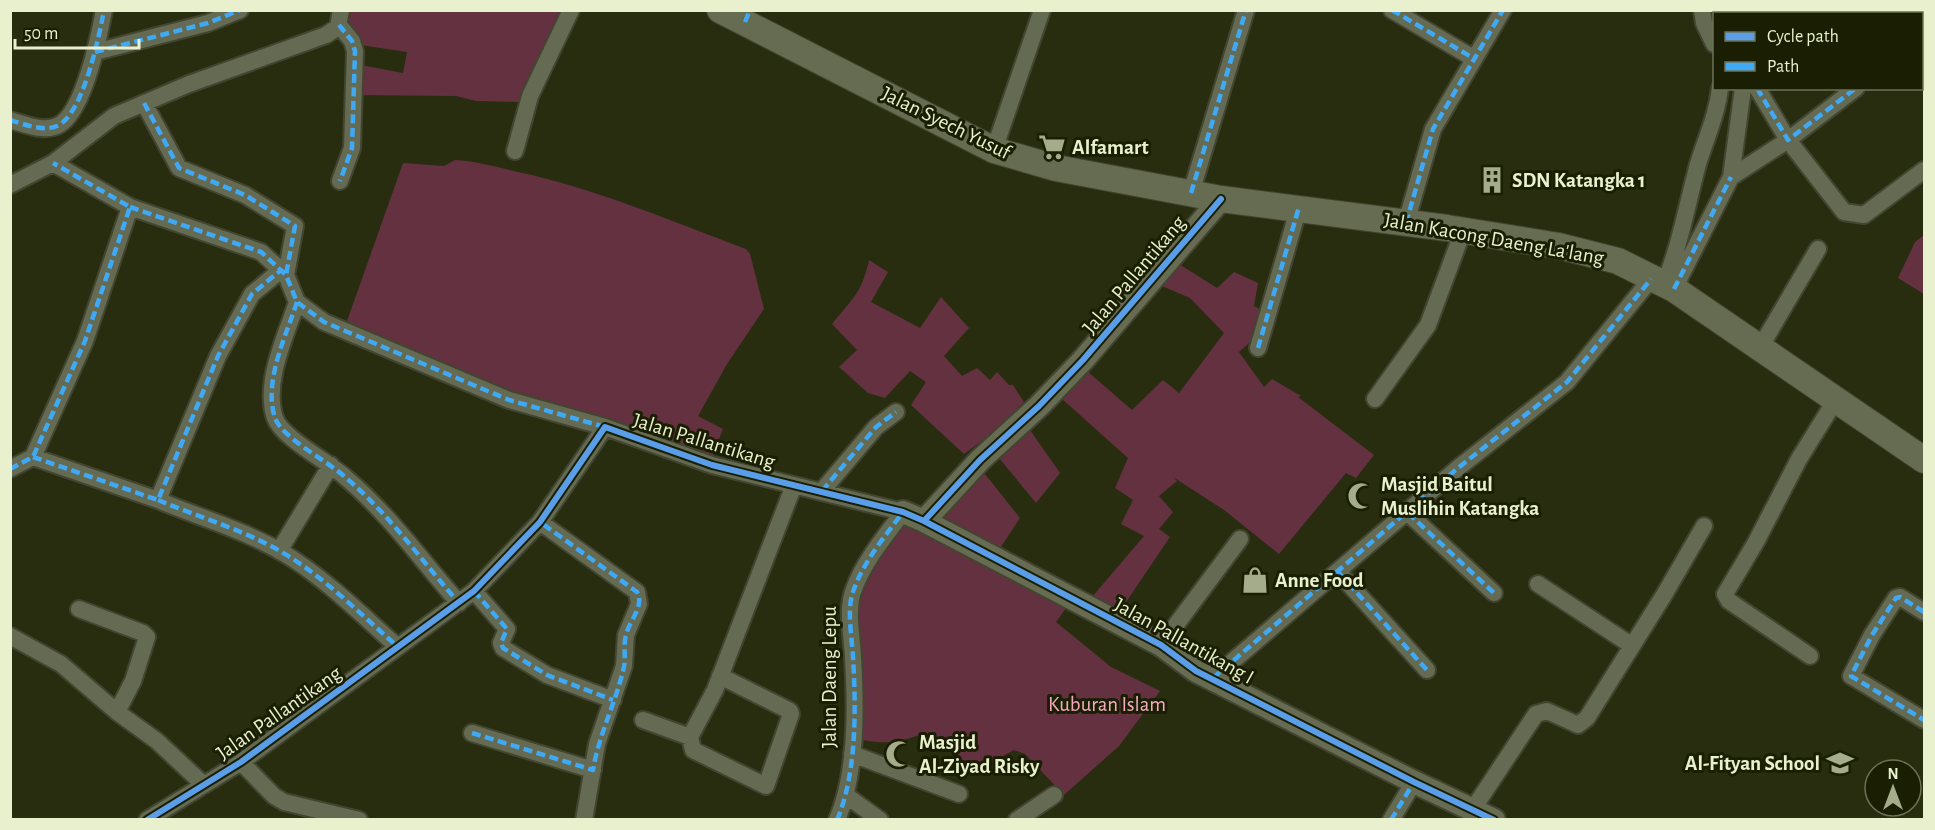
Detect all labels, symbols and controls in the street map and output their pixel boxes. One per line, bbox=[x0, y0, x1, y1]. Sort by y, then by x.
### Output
scale bar bbox=[15, 12, 140, 50]
legend bbox=[1713, 12, 1923, 90]
text: 50 m bbox=[24, 25, 58, 43]
text: Cycle path bbox=[1767, 28, 1839, 46]
text: Path bbox=[1767, 58, 1799, 76]
street label: Jalan Syech Yusuf bbox=[878, 83, 1015, 164]
supermarket icon: Alfamart bbox=[1037, 132, 1067, 162]
place label: Alfamart bbox=[1072, 137, 1148, 158]
building icon: SDN Katangka 1 bbox=[1477, 165, 1507, 195]
place label: SDN Katangka 1 bbox=[1512, 170, 1646, 191]
street label: Jalan Kacong Daeng La'lang bbox=[1382, 209, 1606, 269]
street label: Jalan Pallantikang bbox=[1079, 211, 1190, 338]
street label: Jalan Pallantikang bbox=[631, 409, 778, 473]
place label: Masjid Baitul Muslihin Katangka bbox=[1381, 474, 1539, 519]
mosque icon: Masjid Baitul Muslihin Katangka bbox=[1346, 481, 1376, 511]
shop icon: Anne Food bbox=[1240, 565, 1270, 595]
place label: Anne Food bbox=[1275, 570, 1363, 591]
street label: Jalan Pallantikang I bbox=[1111, 594, 1257, 688]
street label: Jalan Daeng Lepu bbox=[819, 606, 840, 748]
street label: Jalan Pallantikang bbox=[213, 662, 346, 764]
park label: Kuburan Islam bbox=[1048, 694, 1166, 715]
place label: Masjid Al-Ziyad Risky bbox=[919, 732, 1040, 777]
mosque icon: Masjid Al-Ziyad Risky bbox=[884, 739, 914, 769]
school or university icon: Al-Fityan School bbox=[1825, 748, 1855, 778]
place label: Al-Fityan School bbox=[1685, 753, 1820, 774]
north arrow bbox=[1863, 758, 1923, 818]
text: N bbox=[1887, 766, 1899, 782]

